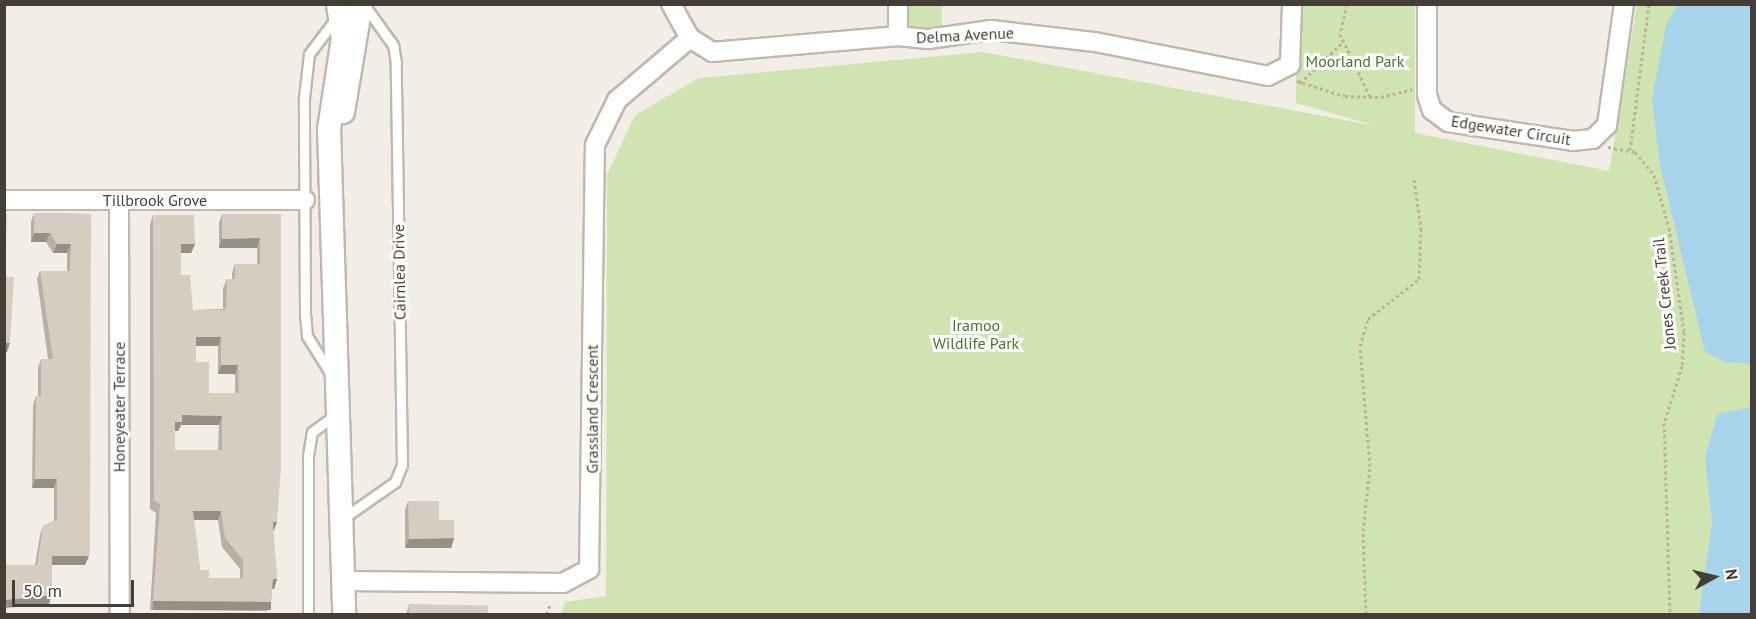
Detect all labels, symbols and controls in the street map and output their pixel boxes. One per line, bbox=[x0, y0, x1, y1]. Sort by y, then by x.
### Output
street label: Delma Avenue bbox=[915, 23, 1015, 47]
park label: Moorland Park bbox=[1306, 51, 1404, 71]
street label: Edgewater Circuit bbox=[1450, 111, 1572, 149]
street label: Tillbrook Grove bbox=[103, 190, 207, 210]
street label: Cairnlea Drive bbox=[389, 224, 409, 320]
street label: Jones Creek Trail bbox=[1649, 237, 1679, 351]
park label: Iramoo Wildlife Park bbox=[933, 315, 1019, 353]
street label: Honeyeater Terrace bbox=[109, 341, 129, 473]
street label: Grassland Crescent bbox=[582, 344, 602, 474]
north arrow bbox=[1684, 547, 1744, 607]
scale bar bbox=[15, 568, 136, 606]
text: N bbox=[1721, 568, 1742, 581]
text: 50 m bbox=[23, 579, 62, 602]

